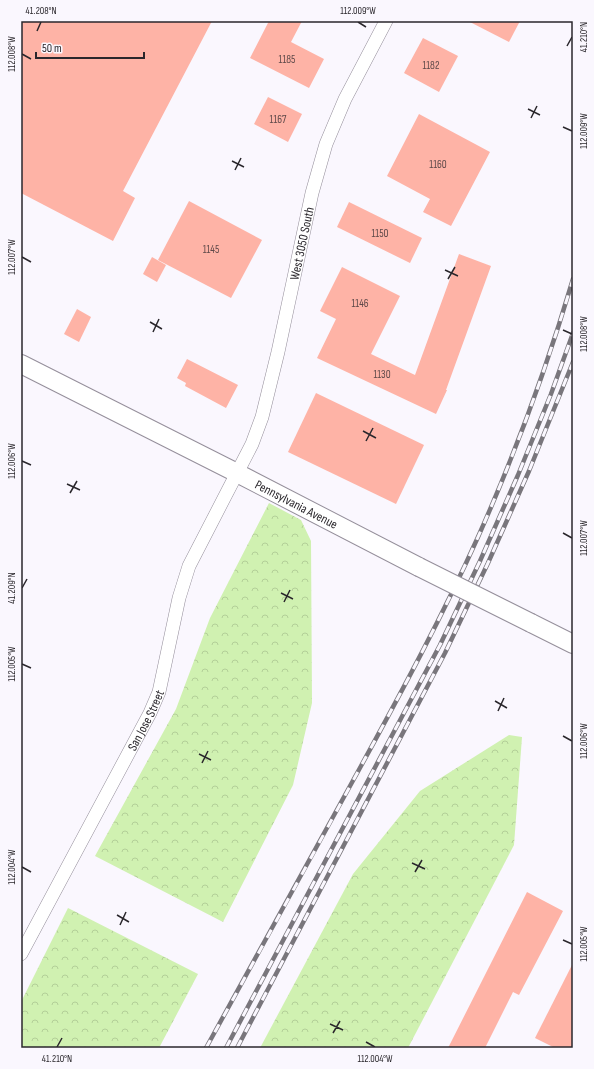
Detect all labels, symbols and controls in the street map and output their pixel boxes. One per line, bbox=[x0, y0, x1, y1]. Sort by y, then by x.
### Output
text: 41.208°N bbox=[25, 5, 57, 17]
text: 112.009°W bbox=[340, 5, 376, 17]
text: 41.210°N bbox=[578, 22, 590, 52]
scale bar bbox=[36, 34, 144, 60]
text: 112.008°W bbox=[6, 36, 18, 72]
text: 50 m bbox=[42, 41, 62, 56]
house number: 1185 bbox=[279, 53, 295, 66]
house number: 1182 bbox=[422, 59, 440, 72]
house number: 1167 bbox=[270, 113, 287, 126]
text: 112.009°W bbox=[578, 113, 590, 149]
house number: 1160 bbox=[429, 158, 447, 171]
street label: West 3050 South bbox=[287, 205, 318, 282]
house number: 1150 bbox=[371, 227, 389, 240]
text: 112.007°W bbox=[6, 239, 18, 275]
house number: 1145 bbox=[203, 243, 219, 256]
house number: 1146 bbox=[351, 297, 369, 310]
text: 112.008°W bbox=[578, 316, 590, 352]
house number: 1130 bbox=[373, 368, 391, 381]
text: 112.006°W bbox=[6, 443, 18, 479]
street label: Pennsylvania Avenue bbox=[252, 477, 340, 533]
text: 112.007°W bbox=[578, 520, 590, 556]
text: 41.209°N bbox=[6, 572, 18, 604]
text: 112.005°W bbox=[6, 646, 18, 682]
street label: San Jose Street bbox=[124, 688, 168, 754]
text: 112.006°W bbox=[578, 723, 590, 759]
text: 112.004°W bbox=[6, 849, 18, 885]
text: 112.005°W bbox=[578, 926, 590, 962]
text: 41.210°N bbox=[42, 1053, 72, 1065]
text: 112.004°W bbox=[357, 1053, 393, 1065]

